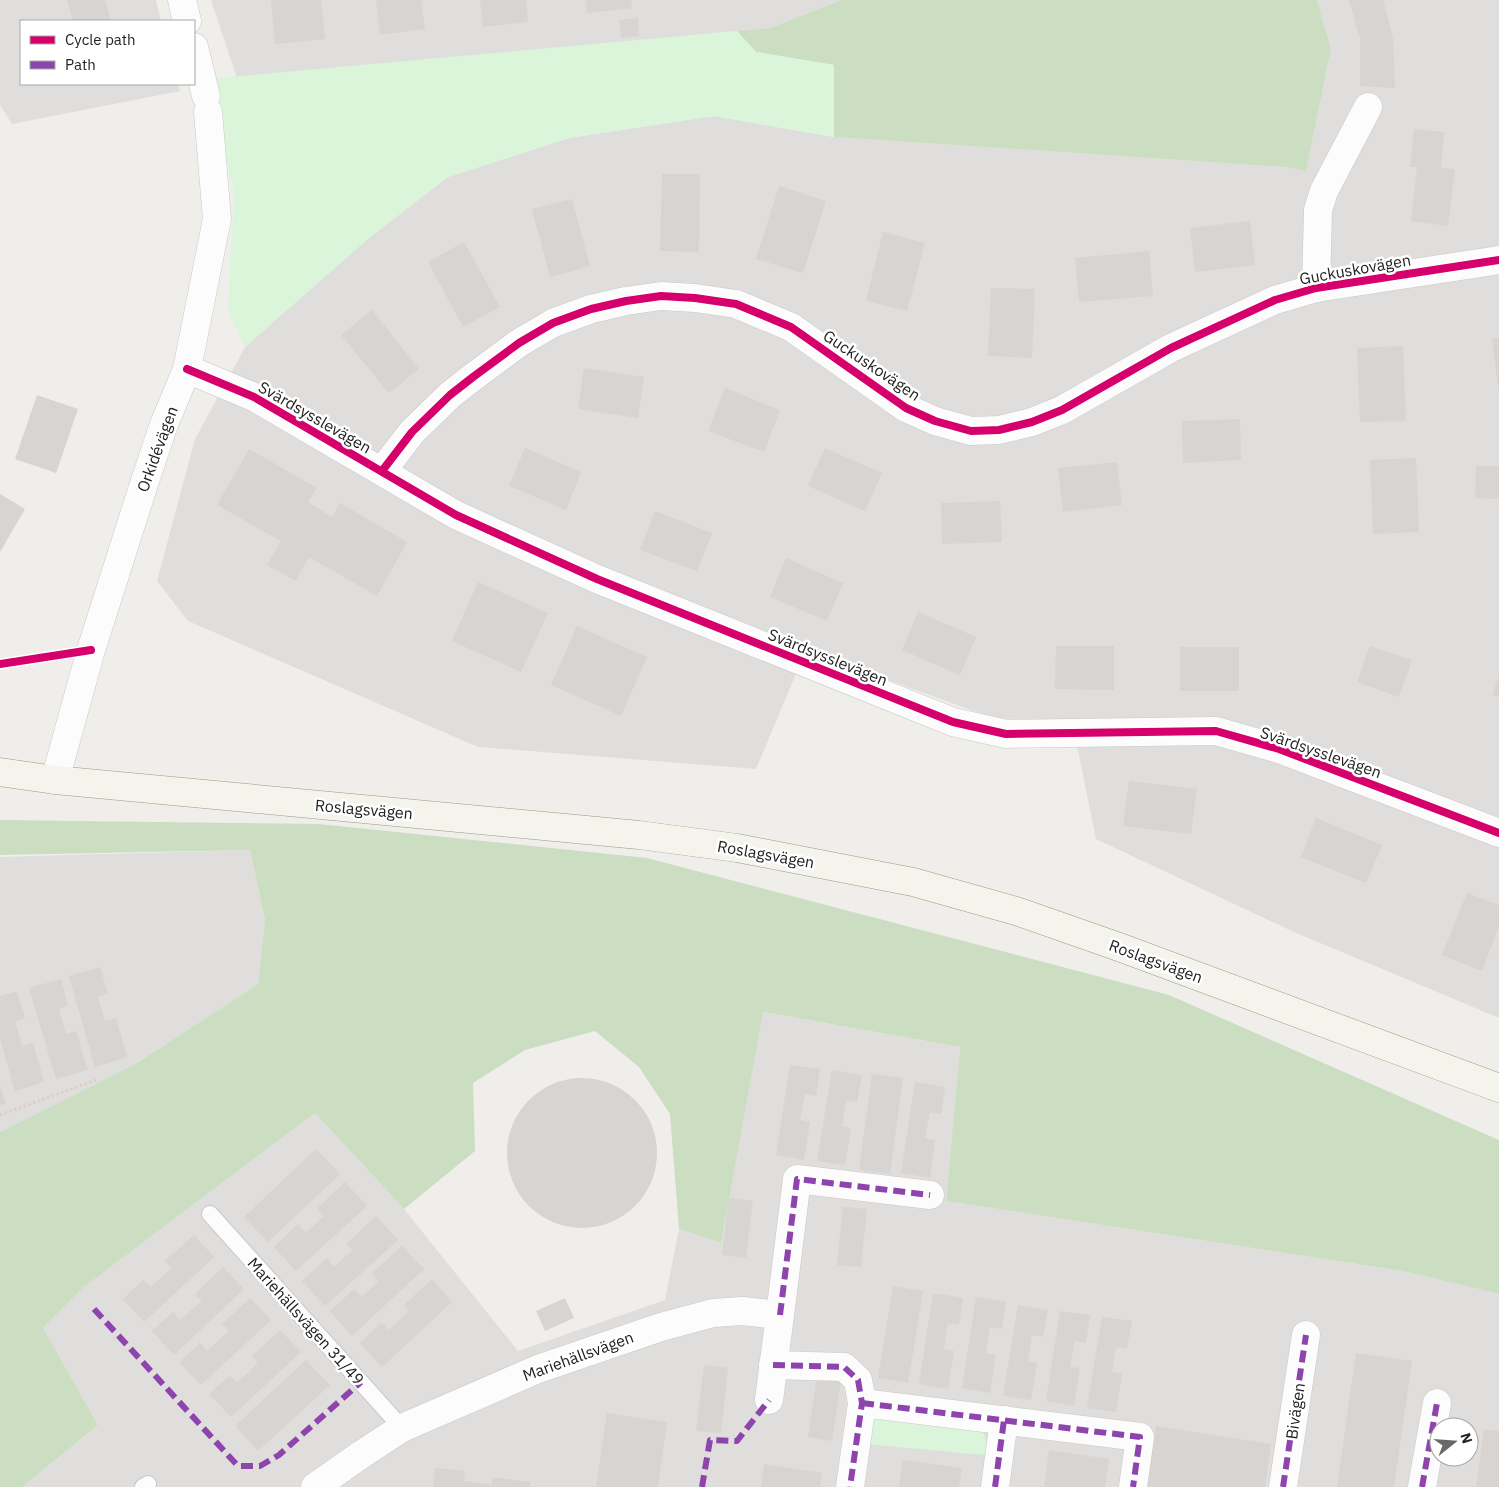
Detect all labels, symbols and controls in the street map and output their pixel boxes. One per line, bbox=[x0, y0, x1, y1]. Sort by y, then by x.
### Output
legend bbox=[20, 20, 195, 85]
text: Cycle path bbox=[65, 30, 136, 49]
text: Path bbox=[65, 55, 96, 74]
street label: Guckuskovägen bbox=[1298, 249, 1412, 289]
street label: Guckuskovägen bbox=[820, 325, 924, 405]
street label: Svärdsysslevägen bbox=[255, 377, 375, 457]
street label: Orkidévägen bbox=[132, 403, 182, 495]
street label: Svärdsysslevägen bbox=[765, 624, 891, 690]
street label: Svärdsysslevägen bbox=[1258, 722, 1384, 782]
street label: Roslagsvägen bbox=[314, 795, 414, 823]
street label: Roslagsvägen bbox=[716, 836, 816, 872]
street label: Roslagsvägen bbox=[1106, 935, 1206, 987]
street label: Mariehällsvägen 31/49 bbox=[243, 1253, 369, 1389]
street label: Mariehällsvägen bbox=[520, 1327, 636, 1385]
street label: Bivägen bbox=[1281, 1381, 1309, 1441]
north arrow bbox=[1429, 1417, 1479, 1467]
text: N bbox=[1456, 1431, 1477, 1446]

